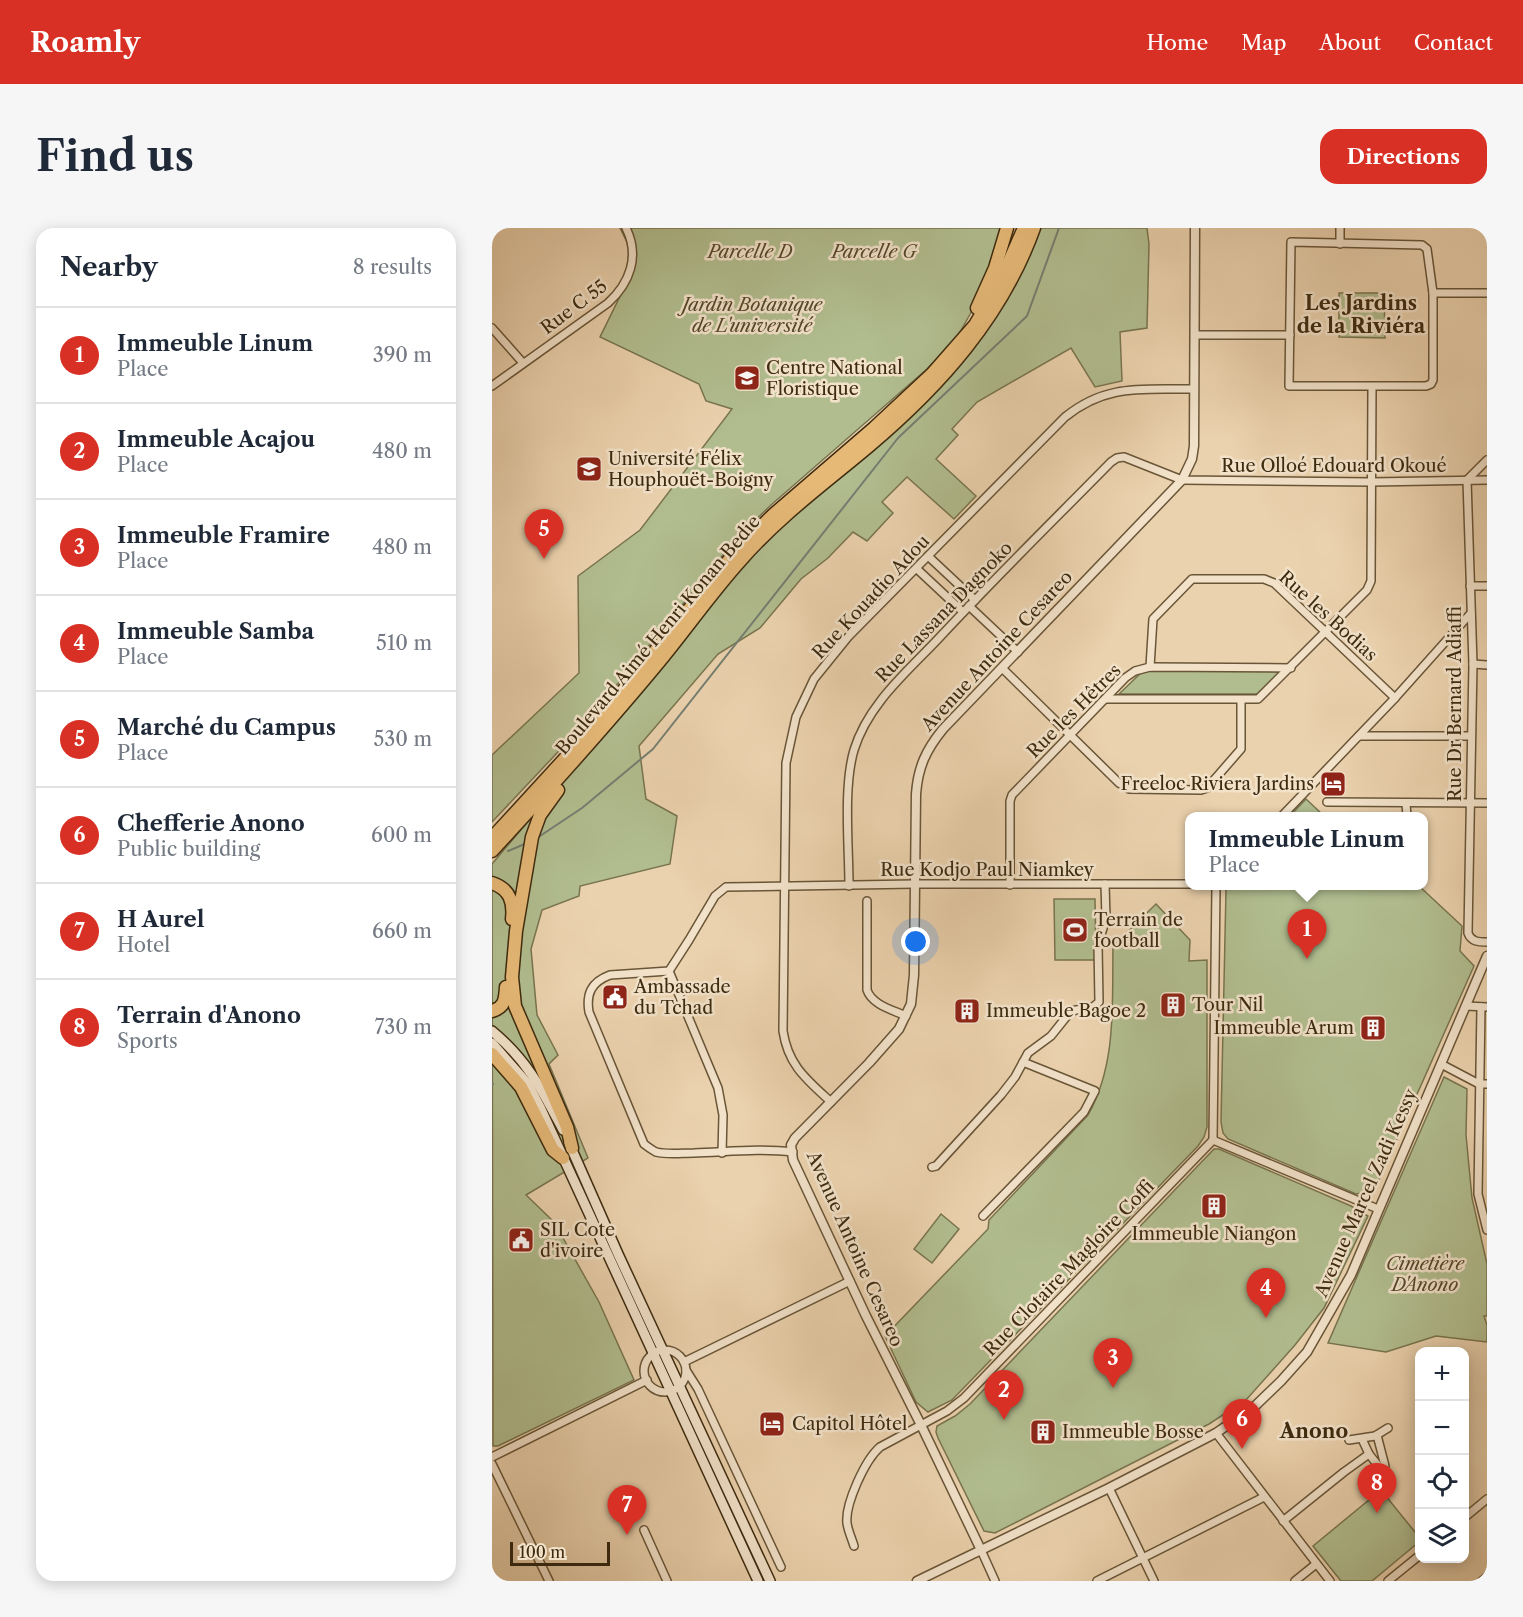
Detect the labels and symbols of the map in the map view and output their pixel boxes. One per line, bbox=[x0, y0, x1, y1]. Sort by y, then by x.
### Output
park label: Parcelle D bbox=[706, 241, 792, 263]
park label: Parcelle G bbox=[830, 241, 918, 263]
street label: Rue C 55 bbox=[536, 275, 612, 339]
district label: Les Jardins de la Riviéra bbox=[1297, 291, 1426, 338]
park label: Jardin Botanique de L'université bbox=[677, 294, 823, 337]
place label: Centre National Floristique bbox=[766, 357, 903, 400]
school or university icon: Centre National Floristique bbox=[732, 363, 762, 393]
place label: Université Félix Houphouët-Boigny bbox=[608, 448, 775, 491]
school or university icon: Université Félix Houphouët-Boigny bbox=[574, 454, 604, 484]
street label: Rue Olloé Edouard Okoué bbox=[1221, 455, 1447, 477]
pin: 5 bbox=[524, 510, 564, 559]
street label: Boulevard Aimé Henri Konan Bedie bbox=[551, 511, 765, 759]
street label: Rue Kouadio Adou bbox=[808, 530, 934, 664]
street label: Rue Lassana Dagnoko bbox=[871, 537, 1017, 687]
street label: Avenue Antoine Cesareo bbox=[916, 566, 1077, 737]
street label: Rue les Bodias bbox=[1274, 566, 1382, 666]
street label: Rue Dr Bernard Adiaffi bbox=[1444, 606, 1466, 802]
street label: Rue les Hêtres bbox=[1022, 659, 1126, 763]
hotel icon: Freeloc Riviera Jardins bbox=[1318, 769, 1348, 799]
place label: Freeloc Riviera Jardins bbox=[1120, 773, 1314, 795]
street label: Rue Kodjo Paul Niamkey bbox=[880, 859, 1095, 881]
place label: Terrain de football bbox=[1094, 909, 1183, 952]
pin: 1 bbox=[1288, 910, 1326, 959]
sports icon: Terrain de football bbox=[1060, 915, 1090, 945]
your location bbox=[901, 927, 930, 956]
place label: Ambassade du Tchad bbox=[633, 976, 731, 1019]
public building icon: Ambassade du Tchad bbox=[600, 982, 630, 1012]
building icon: Tour Nil bbox=[1158, 990, 1188, 1020]
place label: Tour Nil bbox=[1192, 994, 1263, 1016]
building icon: Immeuble Bagoe 2 bbox=[952, 996, 982, 1026]
place label: Immeuble Bagoe 2 bbox=[986, 1000, 1146, 1022]
building icon: Immeuble Arum bbox=[1358, 1013, 1388, 1043]
place label: Immeuble Arum bbox=[1213, 1017, 1354, 1039]
street label: Avenue Marcel Zadi Kessy bbox=[1310, 1085, 1422, 1301]
street label: Avenue Antoine Cesareo bbox=[802, 1147, 908, 1350]
street label: Rue Clotaire Magloire Coffi bbox=[979, 1175, 1159, 1361]
building icon: Immeuble Niangon bbox=[1199, 1191, 1229, 1221]
place label: SIL Cote d'ivoire bbox=[540, 1219, 615, 1262]
place label: Immeuble Niangon bbox=[1131, 1223, 1297, 1245]
public building icon: SIL Cote d'ivoire bbox=[506, 1225, 536, 1255]
park label: Cimetière D'Anono bbox=[1386, 1253, 1465, 1296]
pin: 4 bbox=[1246, 1268, 1286, 1318]
pin: 3 bbox=[1094, 1338, 1132, 1388]
pin: 2 bbox=[984, 1370, 1024, 1420]
pin: 6 bbox=[1222, 1400, 1262, 1449]
hotel icon: Capitol Hôtel bbox=[757, 1409, 787, 1439]
place label: Capitol Hôtel bbox=[792, 1413, 907, 1435]
building icon: Immeuble Bosse bbox=[1028, 1417, 1058, 1447]
district label: Anono bbox=[1279, 1419, 1348, 1443]
place label: Immeuble Bosse bbox=[1062, 1421, 1204, 1443]
pin: 8 bbox=[1358, 1464, 1396, 1513]
pin: 7 bbox=[608, 1486, 646, 1535]
scale bar bbox=[510, 1539, 610, 1566]

